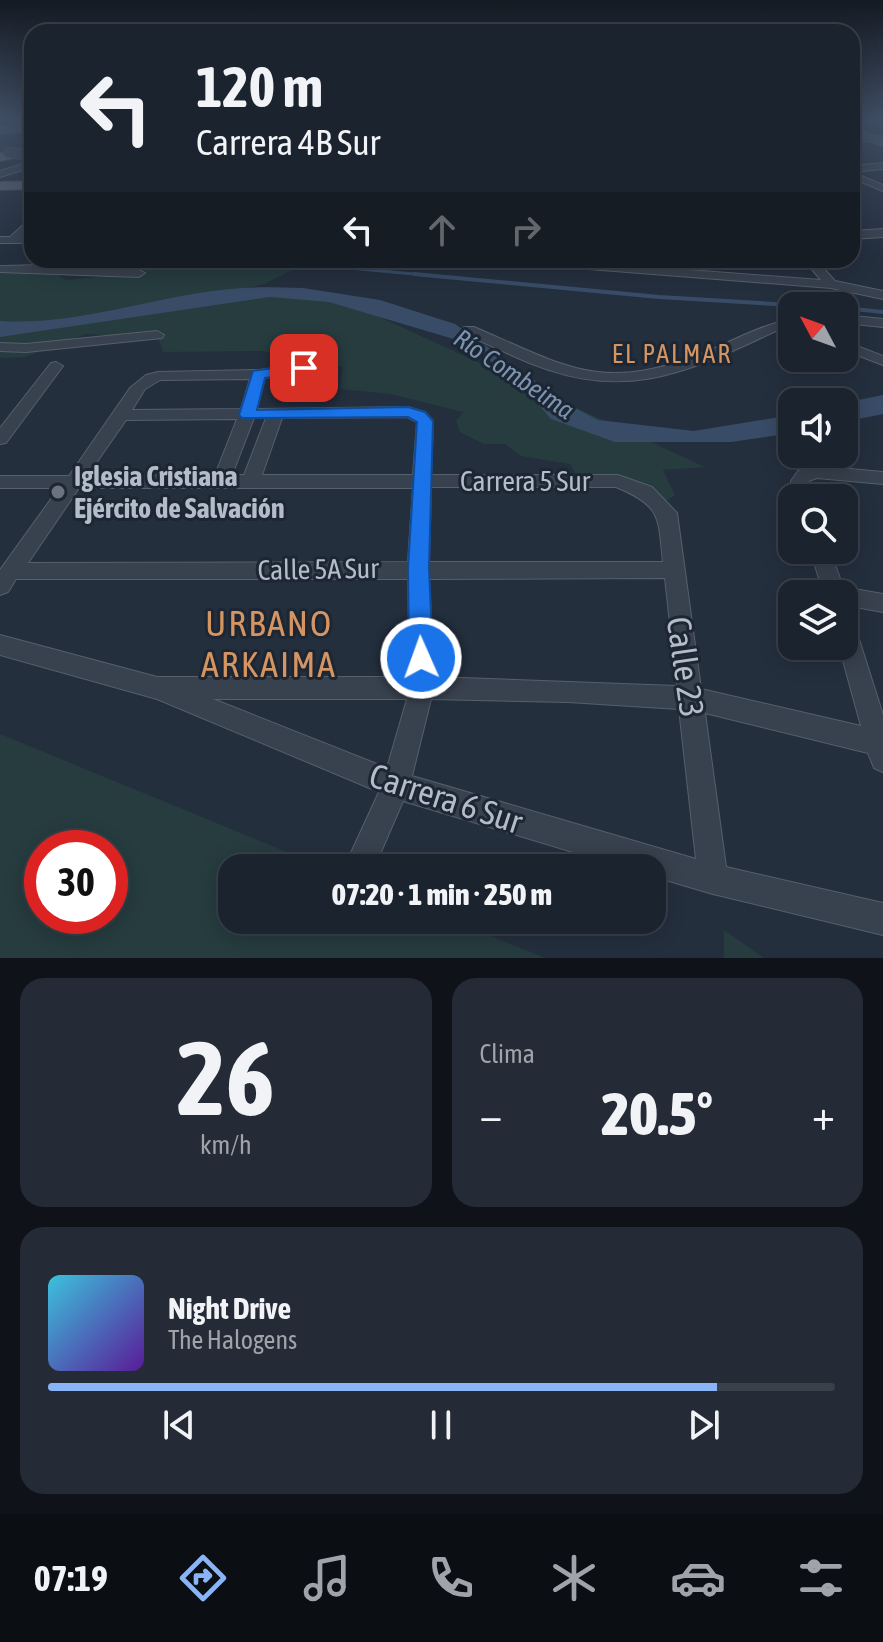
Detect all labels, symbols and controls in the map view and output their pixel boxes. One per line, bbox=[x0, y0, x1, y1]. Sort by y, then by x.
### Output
text: 120 m bbox=[196, 55, 323, 119]
icon: left bbox=[64, 56, 168, 160]
text: Carrera 4B Sur bbox=[196, 121, 380, 163]
icon: left bbox=[336, 208, 380, 252]
icon: ahead bbox=[420, 208, 464, 252]
icon: right bbox=[504, 208, 548, 252]
north arrow bbox=[778, 292, 858, 372]
map controls bbox=[778, 292, 858, 660]
water label: Río Combeima bbox=[448, 323, 580, 425]
pin bbox=[270, 334, 338, 402]
district label: EL PALMAR bbox=[612, 339, 732, 369]
icon: arrive bbox=[282, 346, 326, 390]
button: sound bbox=[778, 388, 858, 468]
place label: Iglesia Cristiana Ejército de Salvación bbox=[74, 460, 284, 524]
street label: Carrera 5 Sur bbox=[460, 465, 591, 497]
marker: Iglesia Cristiana Ejército de Salvación bbox=[49, 483, 67, 501]
button: search bbox=[778, 484, 858, 564]
street label: Calle 5A Sur bbox=[257, 552, 379, 586]
button: layers bbox=[778, 580, 858, 660]
district label: URBANO ARKAIMA bbox=[201, 602, 337, 685]
street label: Calle 23 bbox=[660, 614, 712, 720]
position arrow bbox=[379, 616, 463, 700]
street label: Carrera 6 Sur bbox=[365, 755, 528, 841]
speed limit sign: 30 bbox=[24, 830, 128, 934]
text: 07:20 · 1 min · 250 m bbox=[332, 877, 552, 911]
text: 26 bbox=[177, 1018, 275, 1137]
text: Clima bbox=[480, 1039, 535, 1069]
text: 20.5° bbox=[601, 1079, 713, 1148]
text: − bbox=[480, 1089, 502, 1139]
text: + bbox=[812, 1089, 835, 1139]
text: km/h bbox=[200, 1130, 252, 1160]
text: Night Drive bbox=[168, 1291, 291, 1325]
text: The Halogens bbox=[168, 1325, 297, 1355]
icon: previous bbox=[157, 1403, 201, 1447]
icon: pause bbox=[419, 1403, 463, 1447]
icon: next bbox=[682, 1403, 726, 1447]
icon: directions bbox=[175, 1550, 231, 1606]
icon: music bbox=[299, 1550, 355, 1606]
icon: phone bbox=[423, 1550, 479, 1606]
icon: climate bbox=[546, 1550, 602, 1606]
icon: car bbox=[670, 1550, 726, 1606]
icon: filters bbox=[793, 1550, 849, 1606]
text: 07:19 bbox=[34, 1557, 108, 1599]

